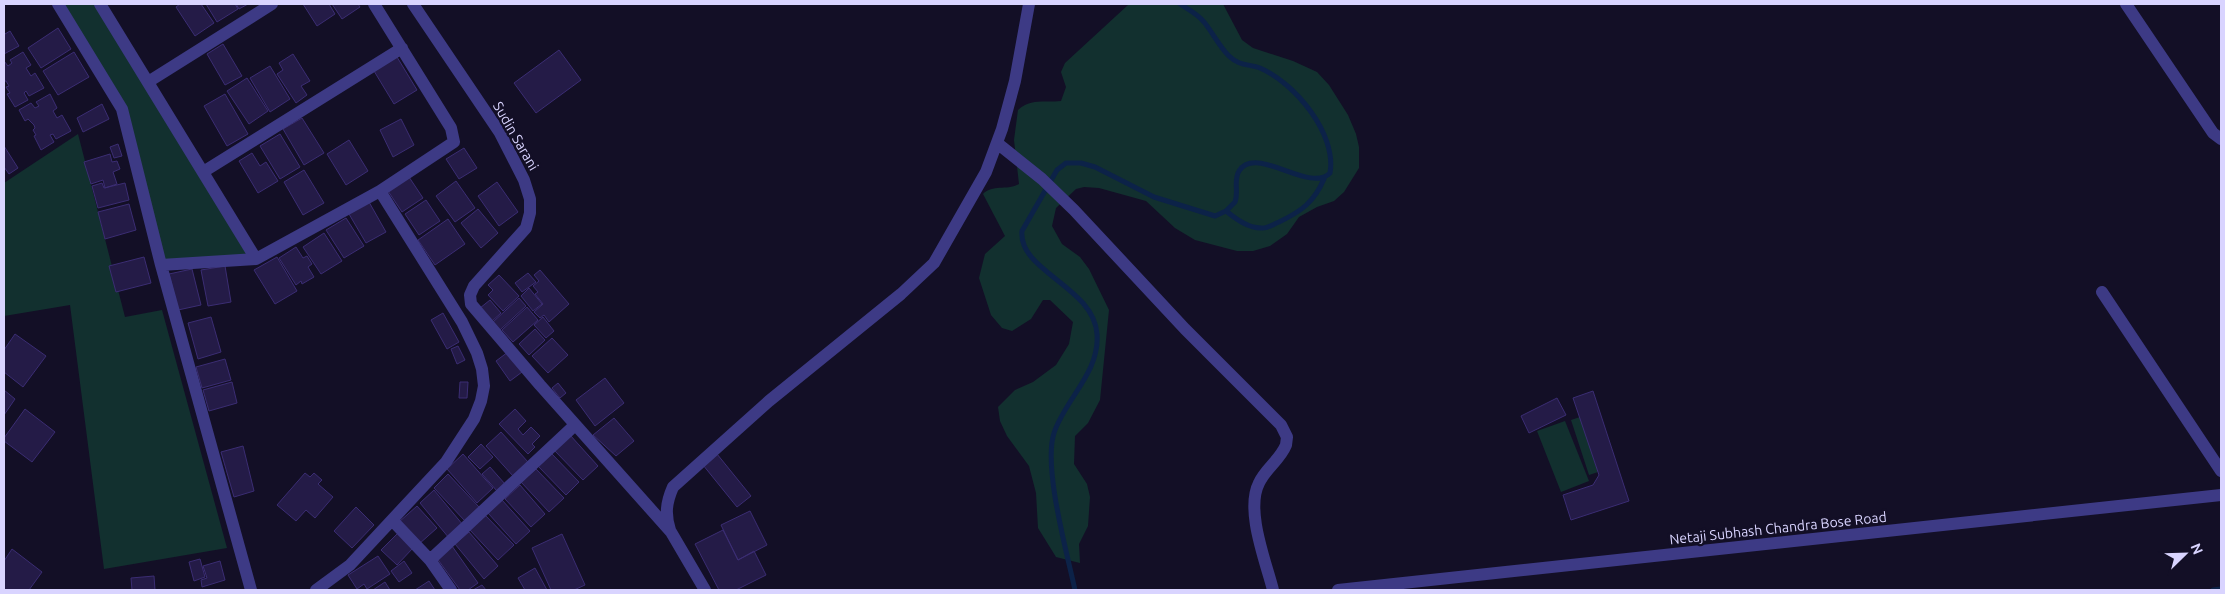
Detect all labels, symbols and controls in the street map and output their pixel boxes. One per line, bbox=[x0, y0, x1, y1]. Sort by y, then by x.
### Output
street label: Sudin Sarani bbox=[490, 99, 542, 173]
street label: Netaji Subhash Chandra Bose Road bbox=[1669, 509, 1887, 547]
north arrow bbox=[2160, 529, 2210, 579]
text: N bbox=[2188, 541, 2206, 557]

